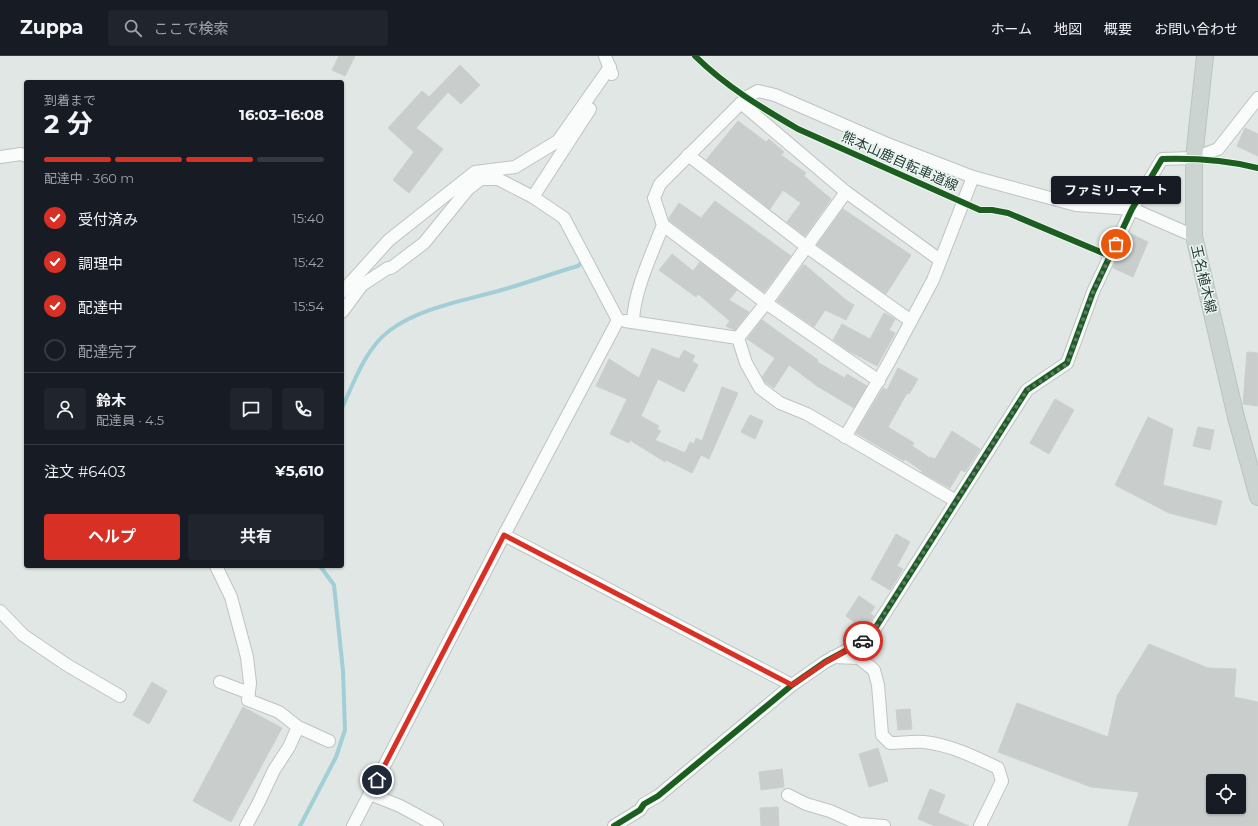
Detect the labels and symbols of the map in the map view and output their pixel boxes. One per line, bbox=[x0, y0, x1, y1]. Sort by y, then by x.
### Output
street label: 熊本山鹿自転車道線 bbox=[839, 127, 961, 195]
callout: ファミリーマート bbox=[1051, 176, 1181, 204]
pin bbox=[1099, 227, 1133, 261]
street label: 玉名植木線 bbox=[1187, 243, 1221, 315]
courier bbox=[843, 621, 883, 661]
pin bbox=[360, 763, 394, 797]

